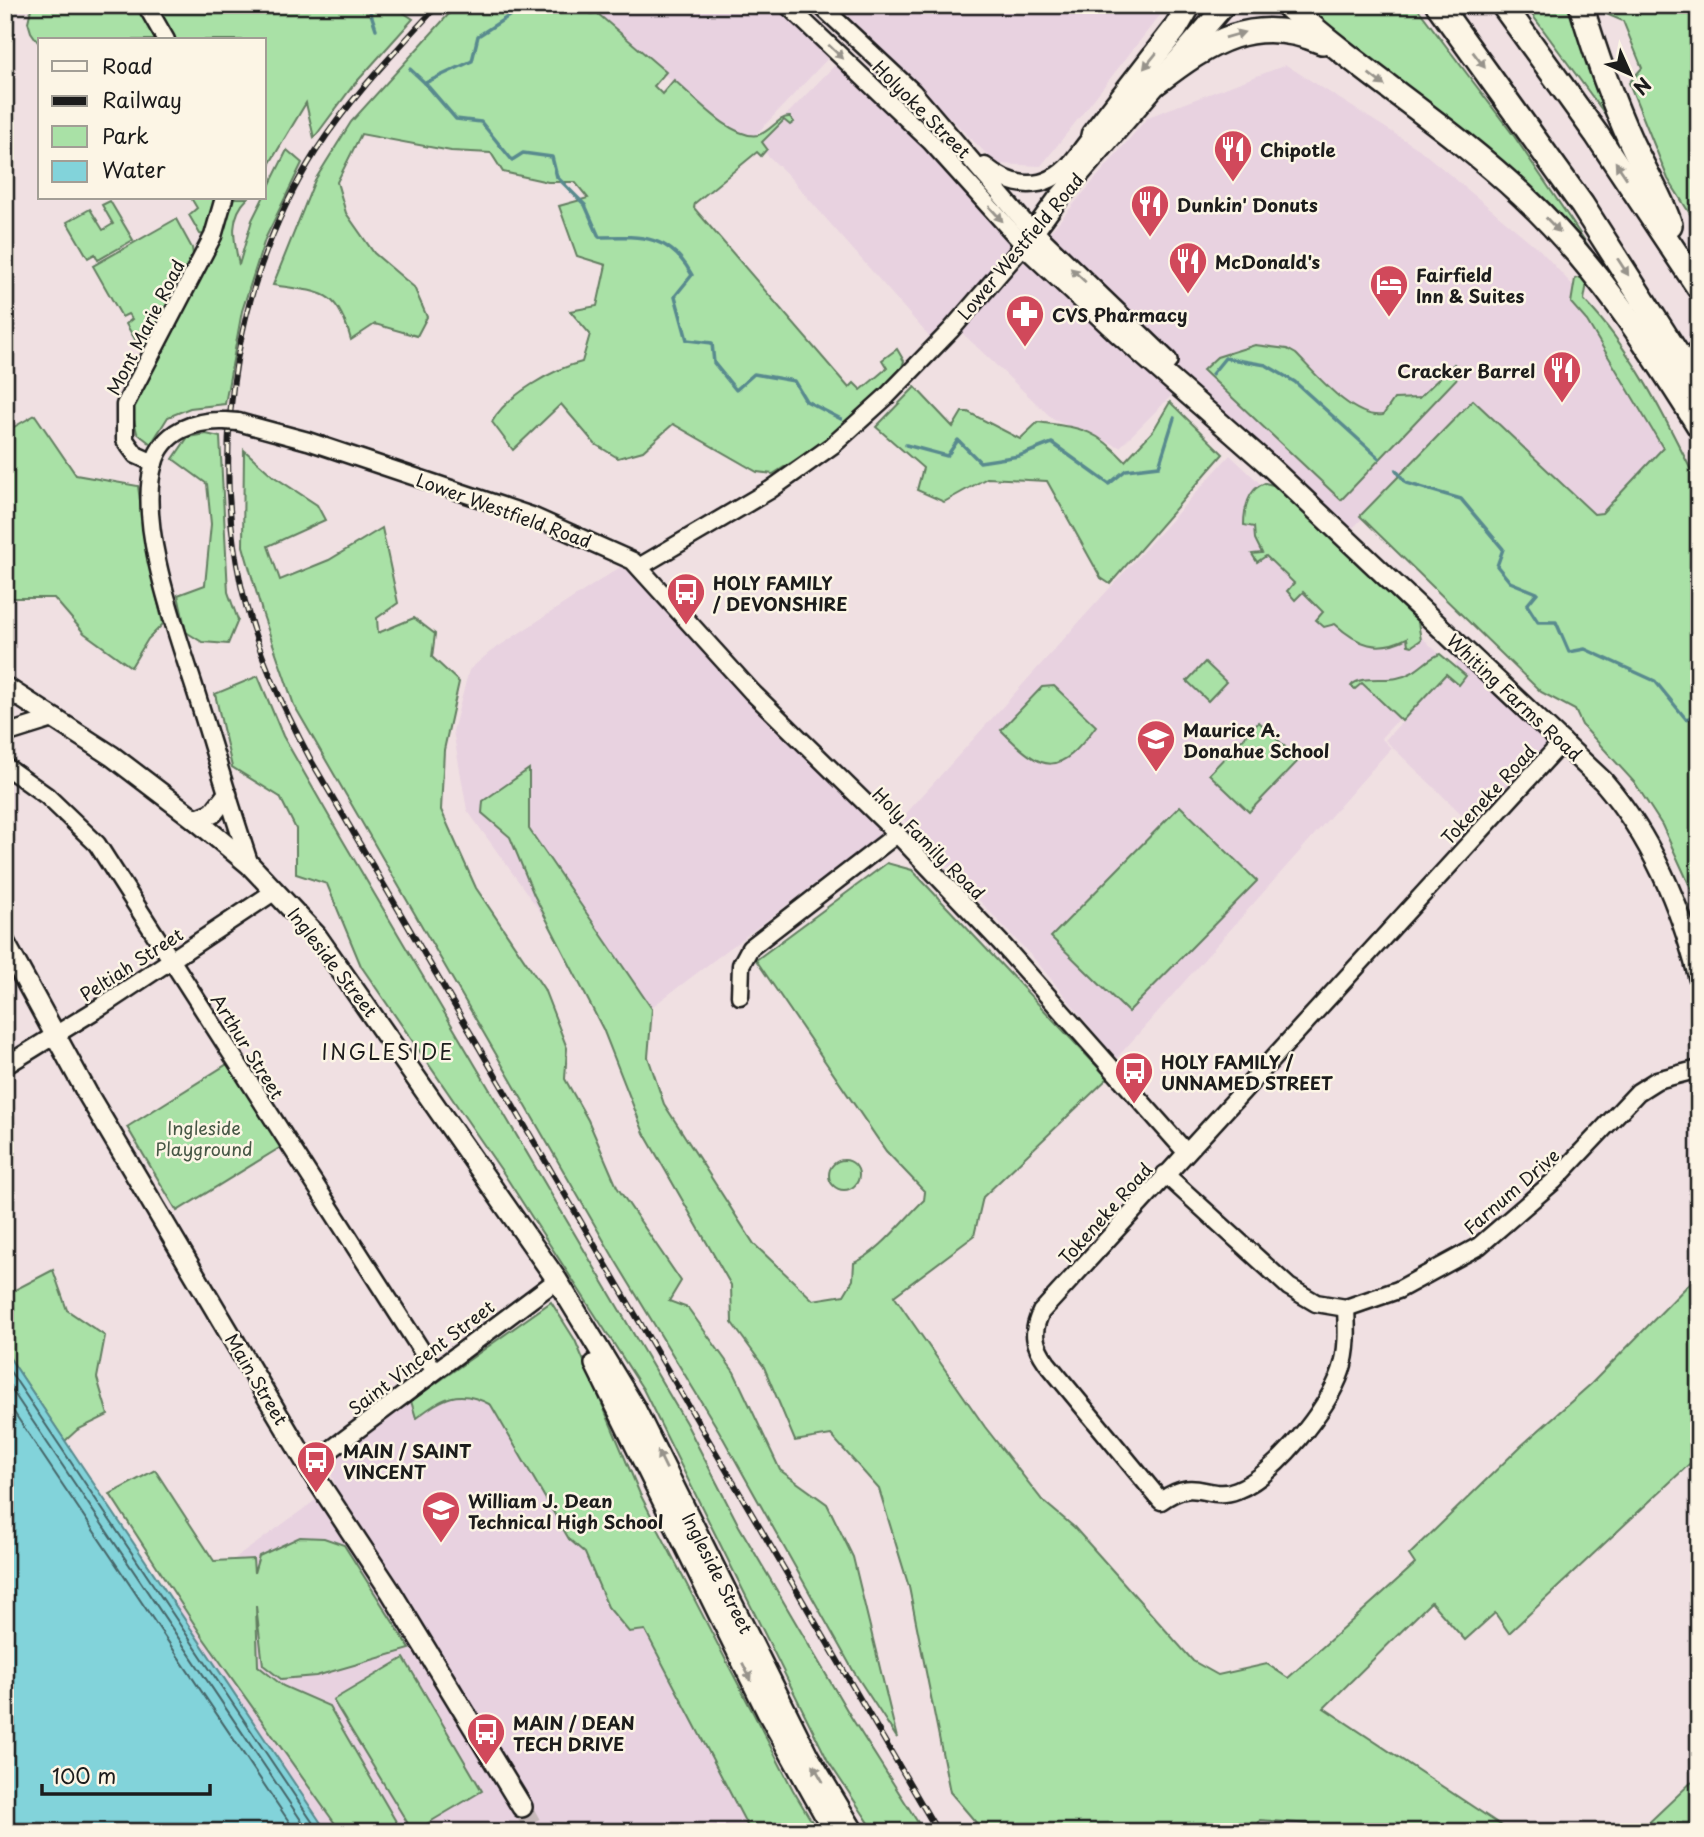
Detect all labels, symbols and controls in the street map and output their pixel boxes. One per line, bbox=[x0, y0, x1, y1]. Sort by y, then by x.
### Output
one-way arrow bbox=[1225, 30, 1246, 40]
legend bbox=[38, 38, 266, 200]
north arrow bbox=[1596, 38, 1666, 108]
one-way arrow bbox=[827, 44, 844, 60]
text: Road bbox=[102, 49, 153, 81]
one-way arrow bbox=[1472, 51, 1486, 69]
one-way arrow bbox=[1143, 52, 1158, 69]
street label: Holyoke Street bbox=[867, 54, 977, 164]
one-way arrow bbox=[1368, 72, 1386, 87]
text: N bbox=[1628, 72, 1658, 102]
text: Railway bbox=[102, 83, 182, 115]
text: Park bbox=[102, 119, 149, 151]
restaurant icon: Chipotle bbox=[1212, 128, 1254, 183]
place label: Chipotle bbox=[1260, 136, 1336, 163]
text: Water bbox=[102, 153, 166, 185]
one-way arrow bbox=[1614, 161, 1628, 179]
street label: Lower Westfield Road bbox=[950, 167, 1090, 325]
restaurant icon: Dunkin' Donuts bbox=[1129, 183, 1171, 238]
place label: Dunkin' Donuts bbox=[1177, 191, 1318, 218]
one-way arrow bbox=[988, 205, 1004, 223]
one-way arrow bbox=[1544, 216, 1561, 233]
restaurant icon: McDonald's bbox=[1167, 240, 1209, 295]
place label: McDonald's bbox=[1215, 248, 1321, 275]
street label: Mont Marie Road bbox=[99, 255, 191, 399]
one-way arrow bbox=[1616, 257, 1629, 276]
place label: Fairfield Inn & Suites bbox=[1416, 261, 1524, 309]
hotel icon: Fairfield Inn & Suites bbox=[1368, 263, 1410, 318]
one-way arrow bbox=[1070, 268, 1087, 284]
pharmacy icon: CVS Pharmacy bbox=[1004, 293, 1046, 348]
place label: CVS Pharmacy bbox=[1052, 301, 1188, 328]
restaurant icon: Cracker Barrel bbox=[1541, 349, 1583, 404]
place label: Cracker Barrel bbox=[1397, 357, 1535, 384]
street label: Lower Westfield Road bbox=[413, 466, 595, 554]
place label: HOLY FAMILY / DEVONSHIRE bbox=[712, 569, 847, 617]
bus stop icon: HOLY FAMILY / DEVONSHIRE bbox=[665, 571, 707, 626]
street label: Whiting Farms Road bbox=[1441, 627, 1589, 767]
place label: Maurice A. Donahue School bbox=[1183, 716, 1329, 764]
school or university icon: Maurice A. Donahue School bbox=[1135, 718, 1177, 773]
street label: Tokeneke Road bbox=[1434, 738, 1542, 850]
street label: Holy Family Road bbox=[867, 781, 991, 905]
street label: Ingleside Street bbox=[282, 901, 384, 1023]
street label: Peltiah Street bbox=[74, 920, 188, 1008]
street label: Arthur Street bbox=[205, 988, 291, 1104]
district label: INGLESIDE bbox=[322, 1035, 454, 1067]
place label: HOLY FAMILY / UNNAMED STREET bbox=[1161, 1048, 1333, 1096]
bus stop icon: HOLY FAMILY / UNNAMED STREET bbox=[1113, 1050, 1155, 1105]
park label: Ingleside Playground bbox=[155, 1114, 253, 1162]
street label: Farnum Drive bbox=[1457, 1142, 1565, 1240]
street label: Tokeneke Road bbox=[1052, 1156, 1158, 1270]
street label: Saint Vincent Street bbox=[342, 1293, 500, 1421]
street label: Main Street bbox=[219, 1328, 295, 1430]
place label: MAIN / SAINT VINCENT bbox=[343, 1437, 472, 1485]
bus stop icon: MAIN / SAINT VINCENT bbox=[295, 1439, 337, 1494]
one-way arrow bbox=[656, 1450, 667, 1470]
place label: William J. Dean Technical High School bbox=[468, 1487, 663, 1535]
school or university icon: William J. Dean Technical High School bbox=[420, 1489, 462, 1544]
street label: Ingleside Street bbox=[676, 1508, 760, 1638]
one-way arrow bbox=[741, 1662, 753, 1682]
place label: MAIN / DEAN TECH DRIVE bbox=[513, 1709, 635, 1757]
bus stop icon: MAIN / DEAN TECH DRIVE bbox=[465, 1711, 507, 1766]
scale bar bbox=[42, 1753, 210, 1797]
text: 100 m bbox=[52, 1759, 116, 1791]
one-way arrow bbox=[812, 1764, 824, 1783]

